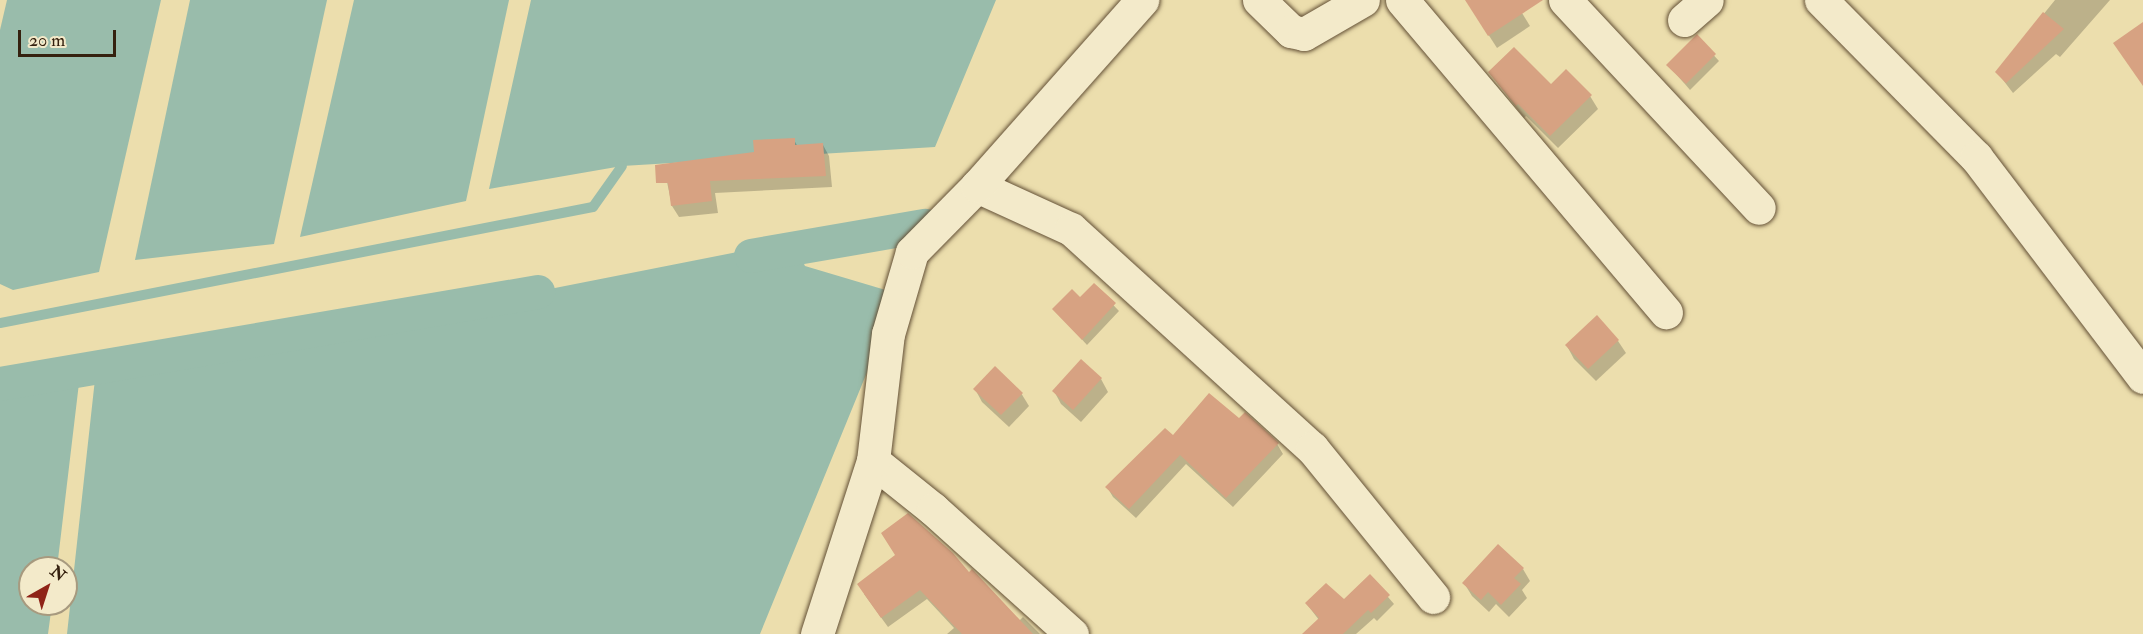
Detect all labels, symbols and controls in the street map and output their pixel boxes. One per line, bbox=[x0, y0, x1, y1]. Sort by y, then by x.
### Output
scale bar bbox=[21, 18, 118, 56]
text: 20 m bbox=[29, 29, 65, 52]
north arrow bbox=[18, 556, 78, 616]
text: N bbox=[46, 561, 70, 586]

